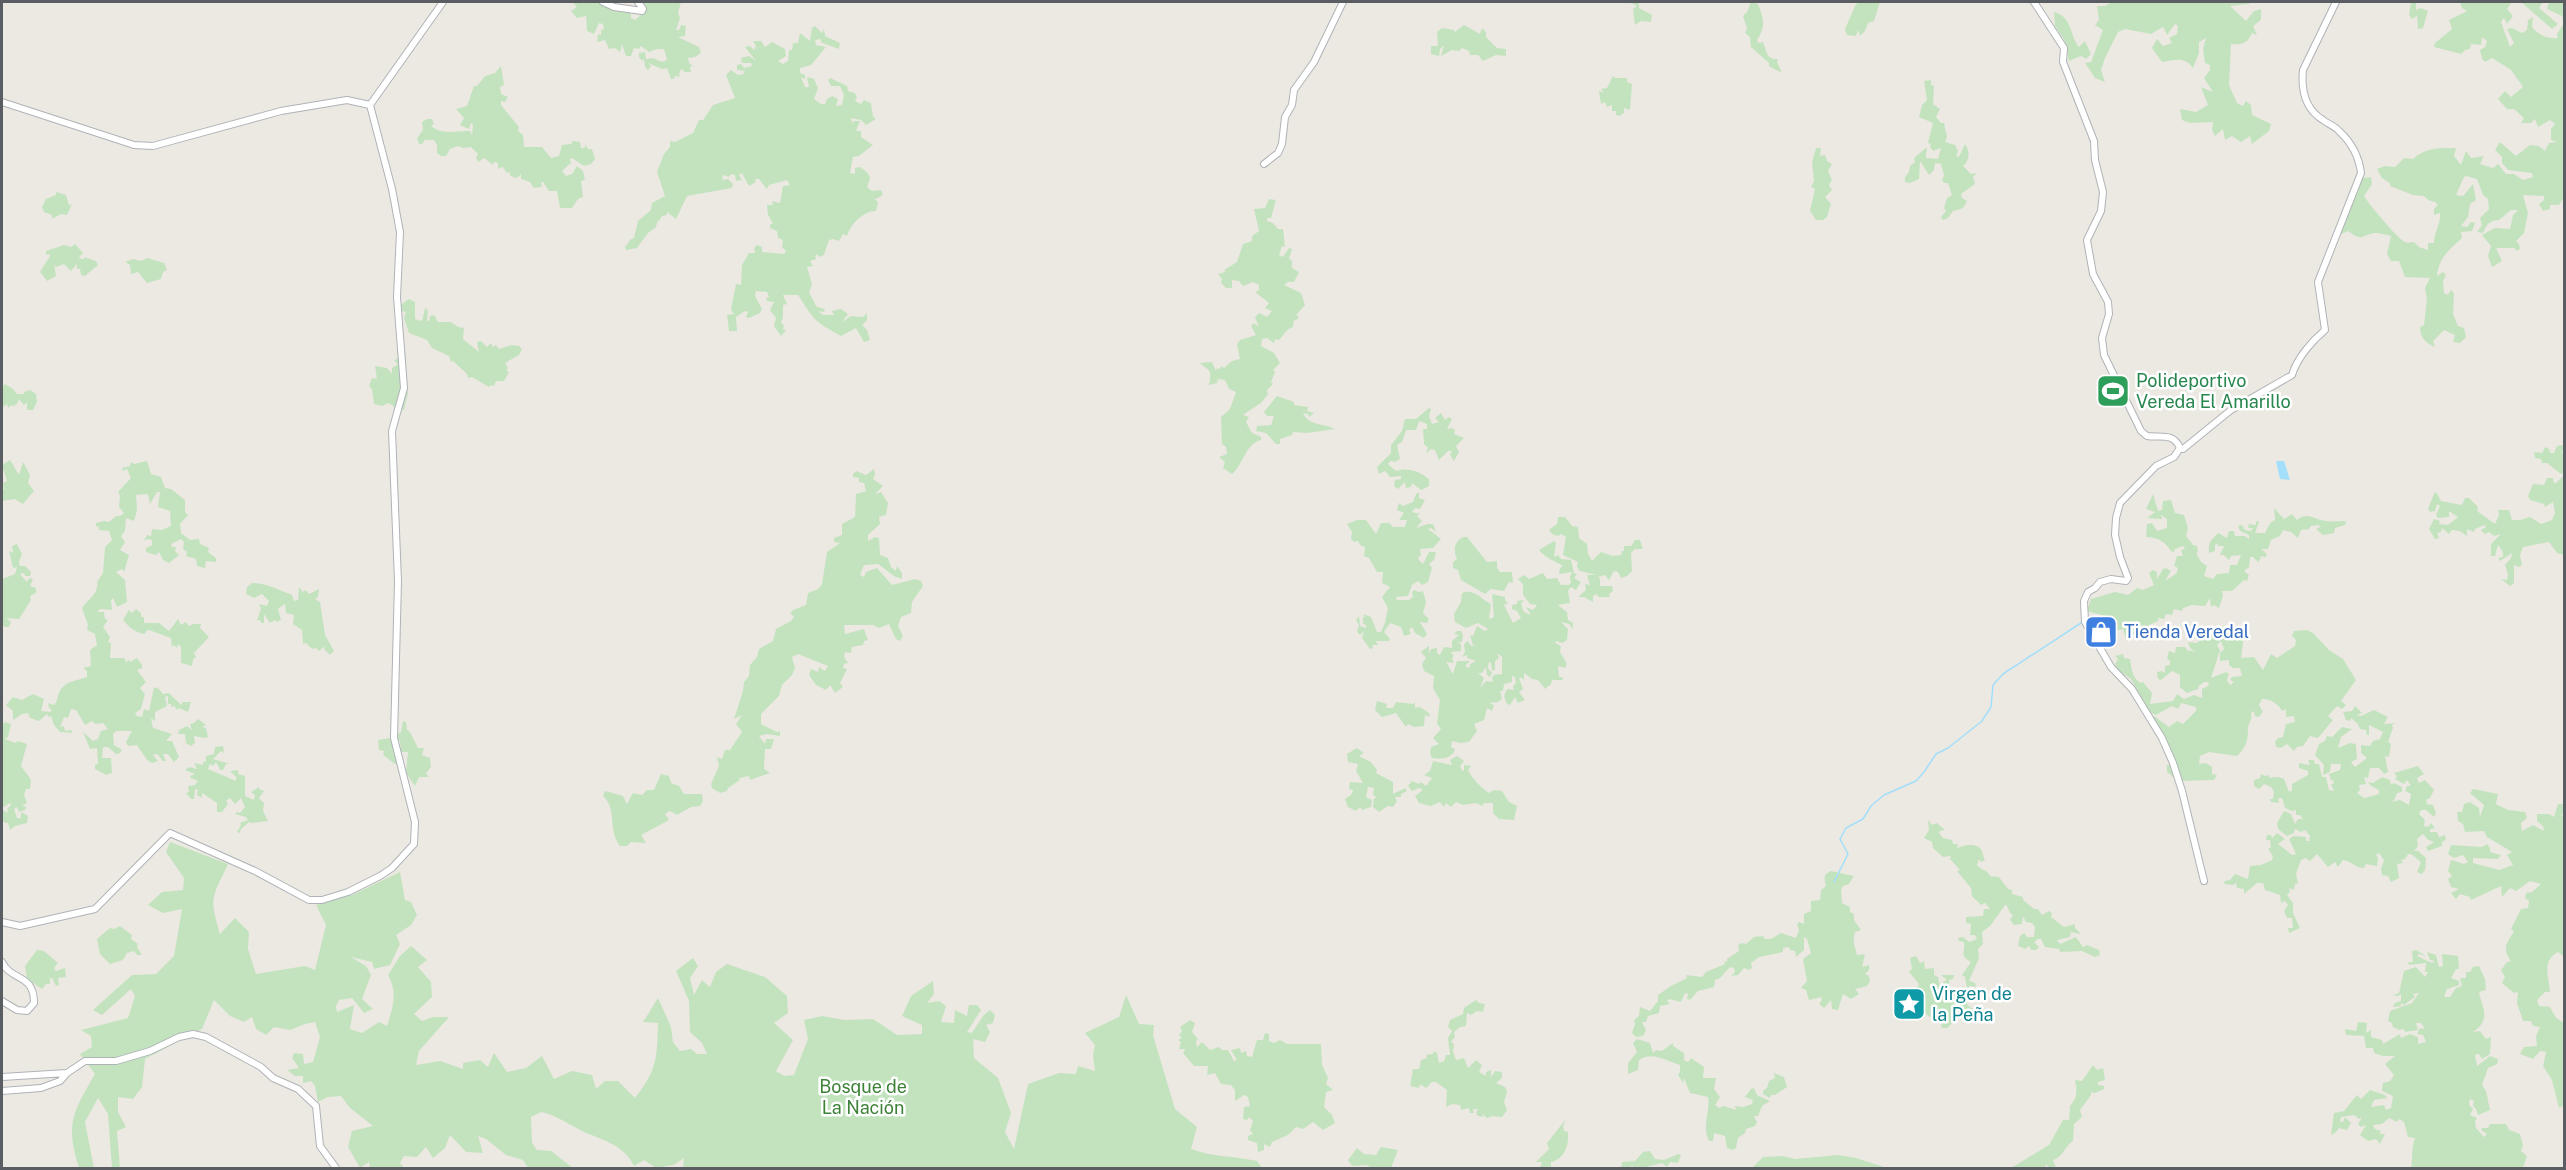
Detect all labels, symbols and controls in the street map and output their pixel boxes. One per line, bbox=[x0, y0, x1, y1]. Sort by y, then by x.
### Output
place label: Polideportivo Vereda El Amarillo bbox=[2136, 370, 2291, 412]
sports icon: Polideportivo Vereda El Amarillo bbox=[2095, 373, 2131, 409]
shop icon: Tienda Veredal bbox=[2083, 614, 2119, 650]
place label: Tienda Veredal bbox=[2124, 621, 2249, 642]
place label: Virgen de la Peña bbox=[1932, 983, 2012, 1025]
place icon: Virgen de la Peña bbox=[1891, 986, 1927, 1022]
park label: Bosque de La Nación bbox=[819, 1076, 907, 1118]

